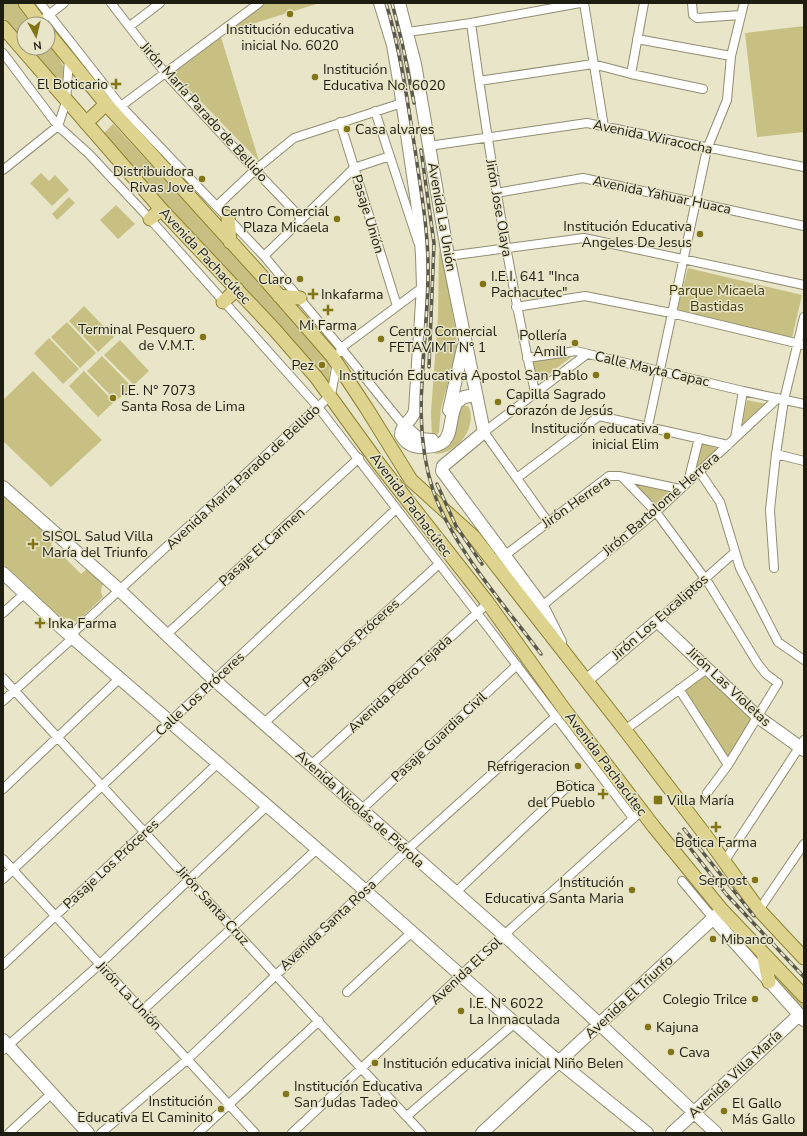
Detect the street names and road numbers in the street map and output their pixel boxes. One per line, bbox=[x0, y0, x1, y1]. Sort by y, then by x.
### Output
street label: Jirón María Parado de Bellido bbox=[135, 37, 272, 186]
street label: Avenida Wiracocha bbox=[591, 115, 715, 159]
street label: Jirón Jose Olaya bbox=[481, 157, 517, 258]
street label: Avenida La Unión bbox=[423, 161, 461, 273]
street label: Avenida Yahuar Huaca bbox=[591, 171, 733, 219]
street label: Pasaje Unión bbox=[347, 172, 389, 256]
street label: Avenida Pachacútec bbox=[155, 204, 255, 309]
street label: Calle Mayta Capac bbox=[593, 347, 712, 392]
street label: Avenida María Parado de Bellido bbox=[162, 400, 325, 554]
street label: Jirón Bartolomé Herrera bbox=[598, 448, 724, 561]
street label: Avenida Pachacútec bbox=[366, 449, 457, 561]
street label: Jirón Herrera bbox=[537, 471, 614, 533]
street label: Pasaje El Carmen bbox=[215, 503, 309, 591]
street label: Jirón Los Eucaliptos bbox=[607, 570, 713, 665]
street label: Pasaje Los Próceres bbox=[298, 594, 404, 692]
street label: Avenida Pedro Tejada bbox=[344, 631, 456, 737]
street label: Jirón Las Violetas bbox=[682, 642, 775, 731]
street label: Calle Los Próceres bbox=[151, 647, 249, 740]
street label: Pasaje Guardia Civil bbox=[387, 687, 492, 786]
street label: Avenida Pachacútec bbox=[561, 708, 652, 820]
street label: Avenida Nicolás de Piérola bbox=[291, 746, 429, 872]
street label: Pasaje Los Próceres bbox=[59, 814, 163, 913]
street label: Jirón Santa Cruz bbox=[172, 861, 254, 950]
street label: Avenida Santa Rosa bbox=[276, 875, 380, 975]
street label: Avenida El Sol bbox=[426, 932, 506, 1009]
street label: Avenida El Triunfo bbox=[581, 951, 677, 1043]
street label: Jirón La Unión bbox=[91, 957, 166, 1035]
street label: Avenida Villa María bbox=[684, 1025, 786, 1123]

